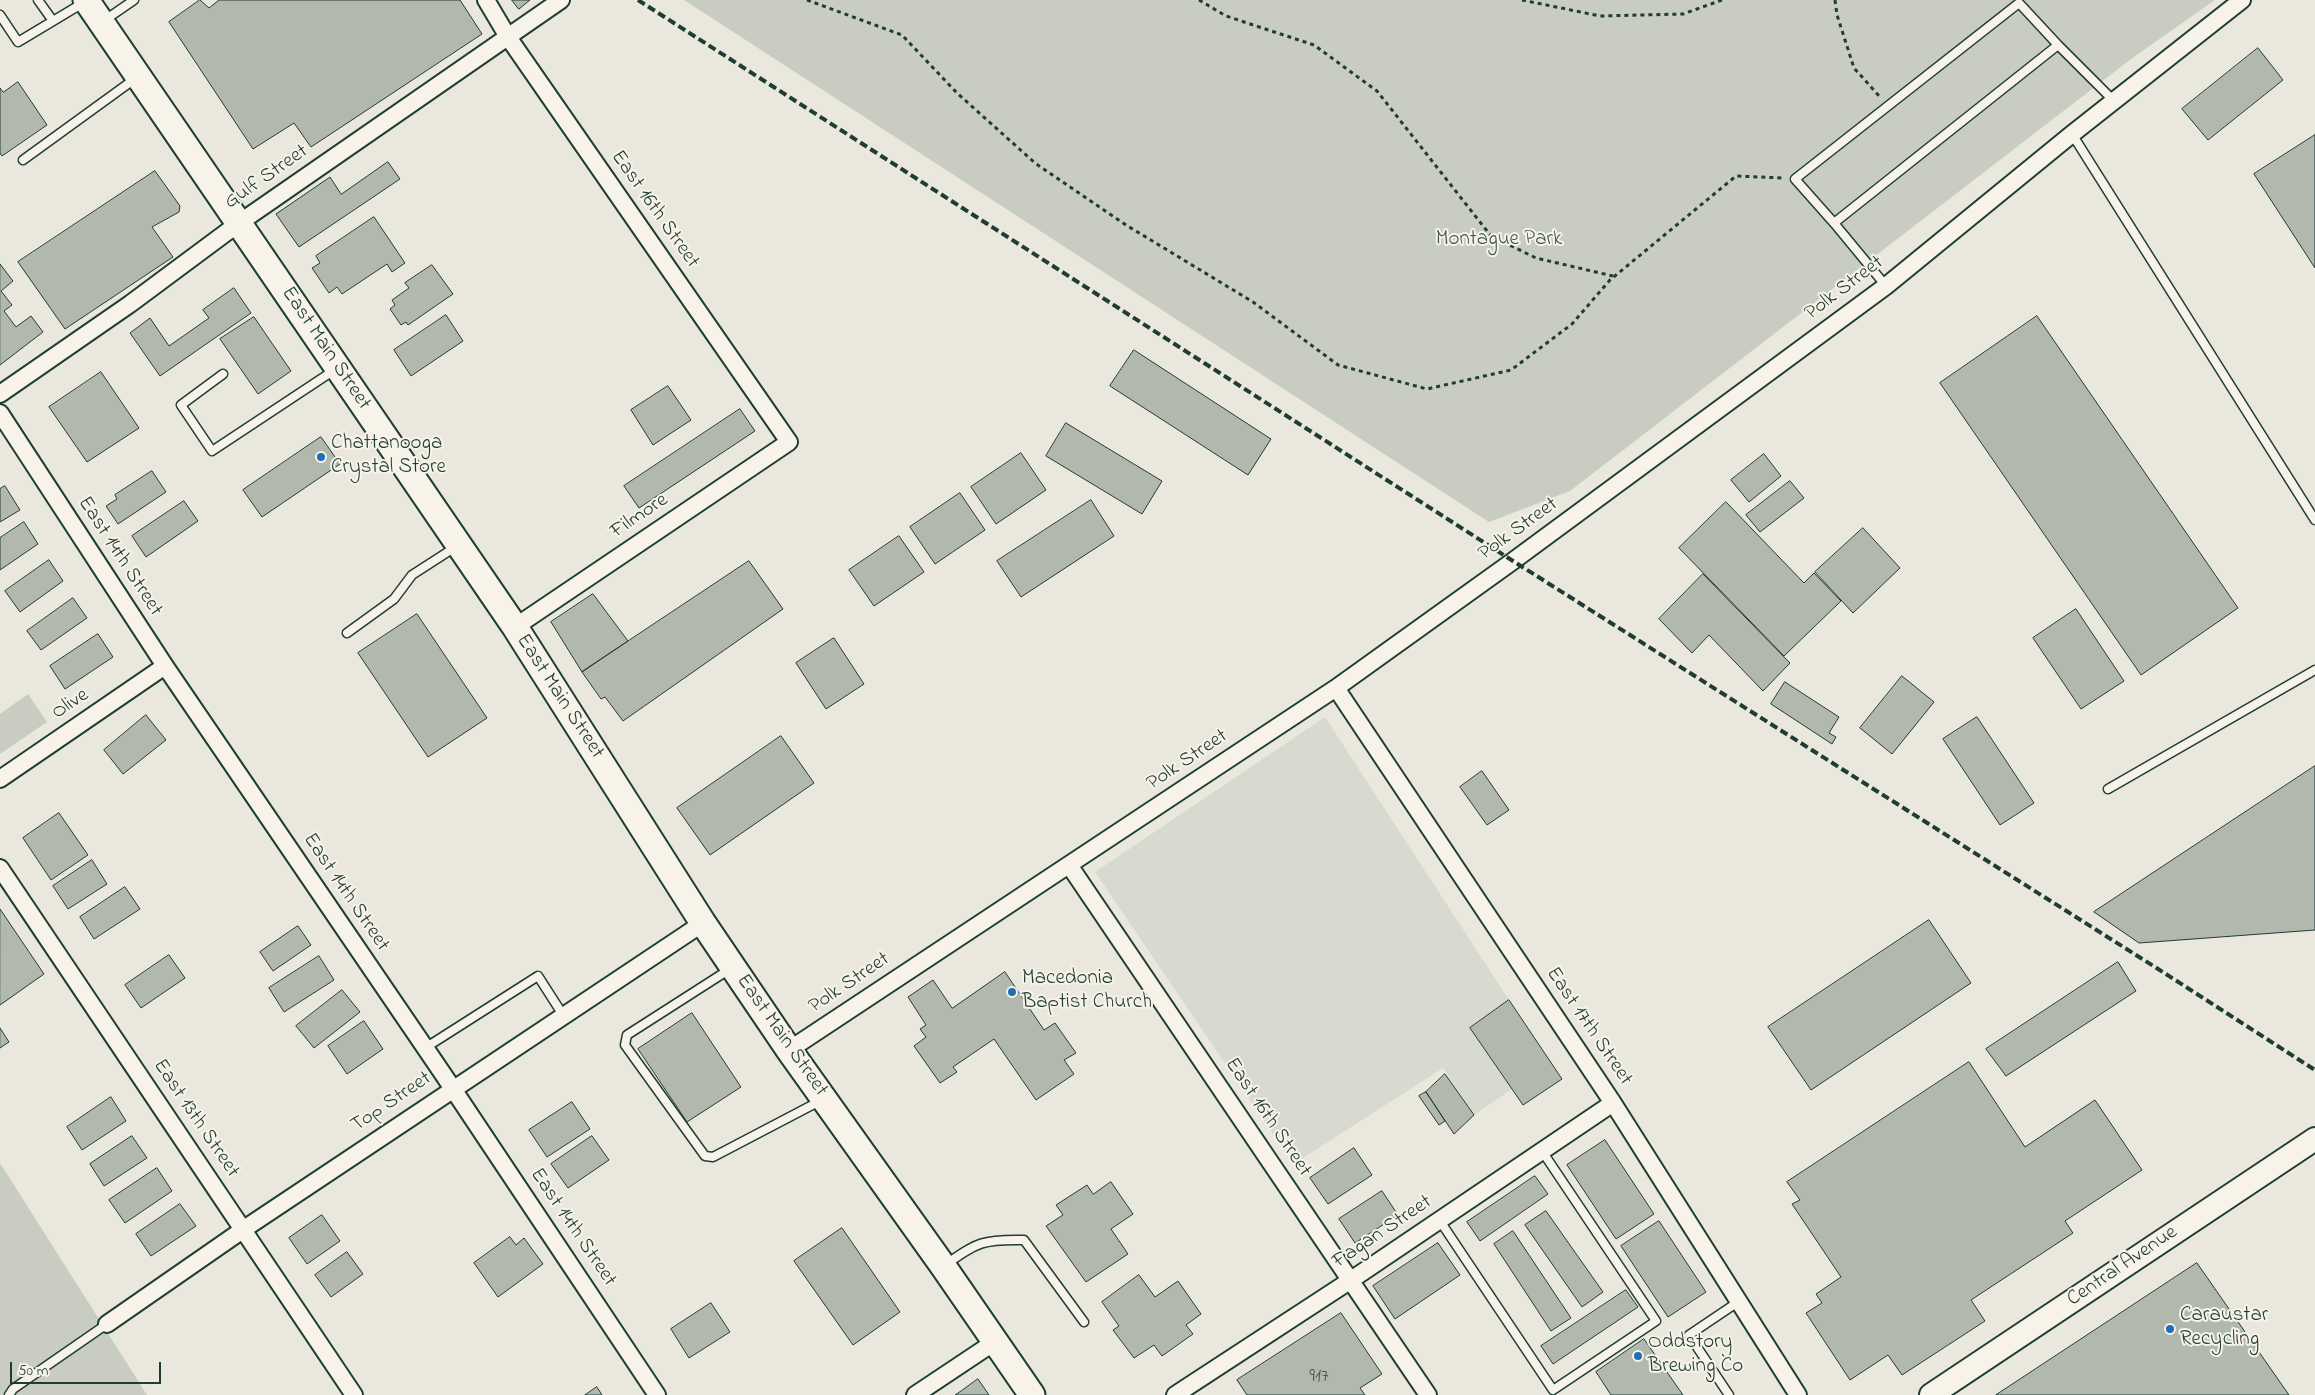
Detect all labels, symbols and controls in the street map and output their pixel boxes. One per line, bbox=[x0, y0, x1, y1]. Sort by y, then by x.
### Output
street label: Gulf Street bbox=[220, 140, 314, 216]
street label: East 16th Street bbox=[604, 146, 704, 274]
park label: Montague Park bbox=[1436, 228, 1562, 254]
street label: Polk Street bbox=[1801, 251, 1889, 327]
street label: East Main Street bbox=[274, 282, 376, 416]
place label: Chattanooga Crystal Store bbox=[331, 432, 446, 482]
marker: Chattanooga Crystal Store bbox=[315, 451, 327, 463]
street label: Filmore bbox=[606, 489, 674, 545]
street label: East 14th Street bbox=[71, 492, 167, 622]
street label: Polk Street bbox=[1474, 493, 1564, 567]
street label: East Main Street bbox=[509, 630, 609, 764]
street label: Olive bbox=[48, 684, 94, 726]
street label: Polk Street bbox=[1143, 725, 1233, 797]
street label: East 14th Street bbox=[296, 829, 394, 957]
street label: Polk Street bbox=[805, 948, 895, 1020]
street label: East 17th Street bbox=[1539, 963, 1637, 1091]
place label: Macedonia Baptist Church bbox=[1022, 967, 1152, 1017]
street label: East Main Street bbox=[730, 970, 832, 1102]
marker: Macedonia Baptist Church bbox=[1006, 986, 1018, 998]
street label: East 16th Street bbox=[1218, 1054, 1316, 1182]
street label: East 13th Street bbox=[146, 1055, 244, 1183]
street label: Top Street bbox=[347, 1067, 437, 1139]
street label: East 14th Street bbox=[523, 1164, 621, 1292]
street label: Fagan Street bbox=[1329, 1191, 1437, 1275]
street label: Central Avenue bbox=[2063, 1221, 2183, 1313]
place label: Caraustar Recycling bbox=[2180, 1304, 2268, 1354]
marker: Caraustar Recycling bbox=[2164, 1323, 2176, 1335]
place label: Oddstory Brewing Co bbox=[1648, 1331, 1743, 1381]
marker: Oddstory Brewing Co bbox=[1632, 1350, 1644, 1362]
scale bar bbox=[12, 1352, 164, 1384]
text: 50 m bbox=[18, 1360, 48, 1382]
house number: 917 bbox=[1309, 1367, 1329, 1389]

